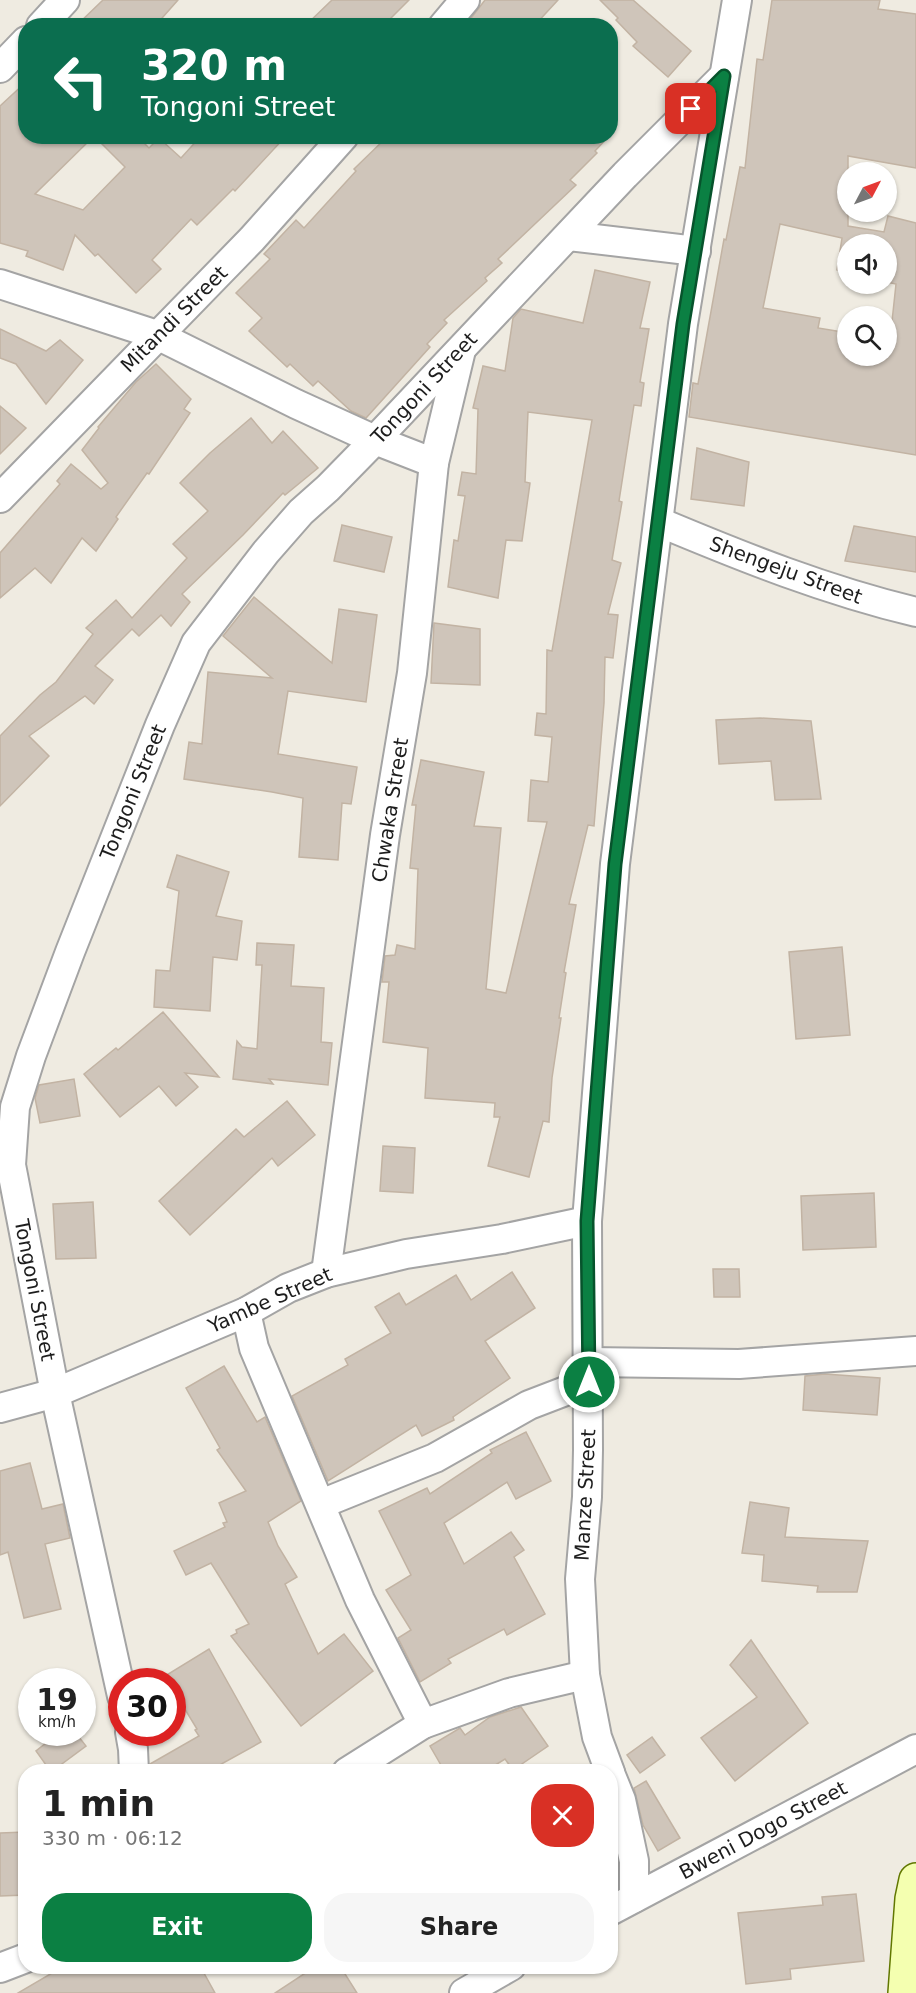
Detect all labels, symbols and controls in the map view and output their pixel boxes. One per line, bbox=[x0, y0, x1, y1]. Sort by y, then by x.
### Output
text: 320 m bbox=[141, 41, 287, 90]
icon: left bbox=[42, 42, 120, 120]
pin bbox=[665, 83, 716, 134]
text: Tongoni Street bbox=[141, 91, 335, 122]
icon: arrive bbox=[674, 92, 707, 125]
north arrow bbox=[837, 162, 897, 222]
map controls bbox=[837, 162, 897, 366]
button: sound bbox=[837, 234, 897, 294]
street label: Mitandi Street bbox=[116, 261, 232, 377]
button: search bbox=[837, 306, 897, 366]
street label: Tongoni Street bbox=[365, 327, 482, 450]
street label: Shengeju Street bbox=[706, 531, 866, 609]
street label: Tongoni Street bbox=[95, 721, 171, 864]
street label: Chwaka Street bbox=[367, 736, 413, 884]
street label: Tongoni Street bbox=[9, 1216, 61, 1363]
street label: Yambe Street bbox=[203, 1262, 336, 1338]
position arrow bbox=[557, 1350, 621, 1414]
street label: Manze Street bbox=[570, 1428, 600, 1562]
speed limit sign: 30 bbox=[108, 1668, 186, 1746]
text: 19 bbox=[36, 1682, 78, 1717]
text: km/h bbox=[38, 1713, 76, 1731]
street label: Bweni Dogo Street bbox=[675, 1776, 851, 1884]
text: 1 min bbox=[42, 1783, 155, 1824]
button: close bbox=[531, 1784, 594, 1847]
text: 330 m · 06:12 bbox=[42, 1826, 183, 1850]
button: Exit bbox=[42, 1893, 312, 1962]
button: Share bbox=[324, 1893, 594, 1962]

